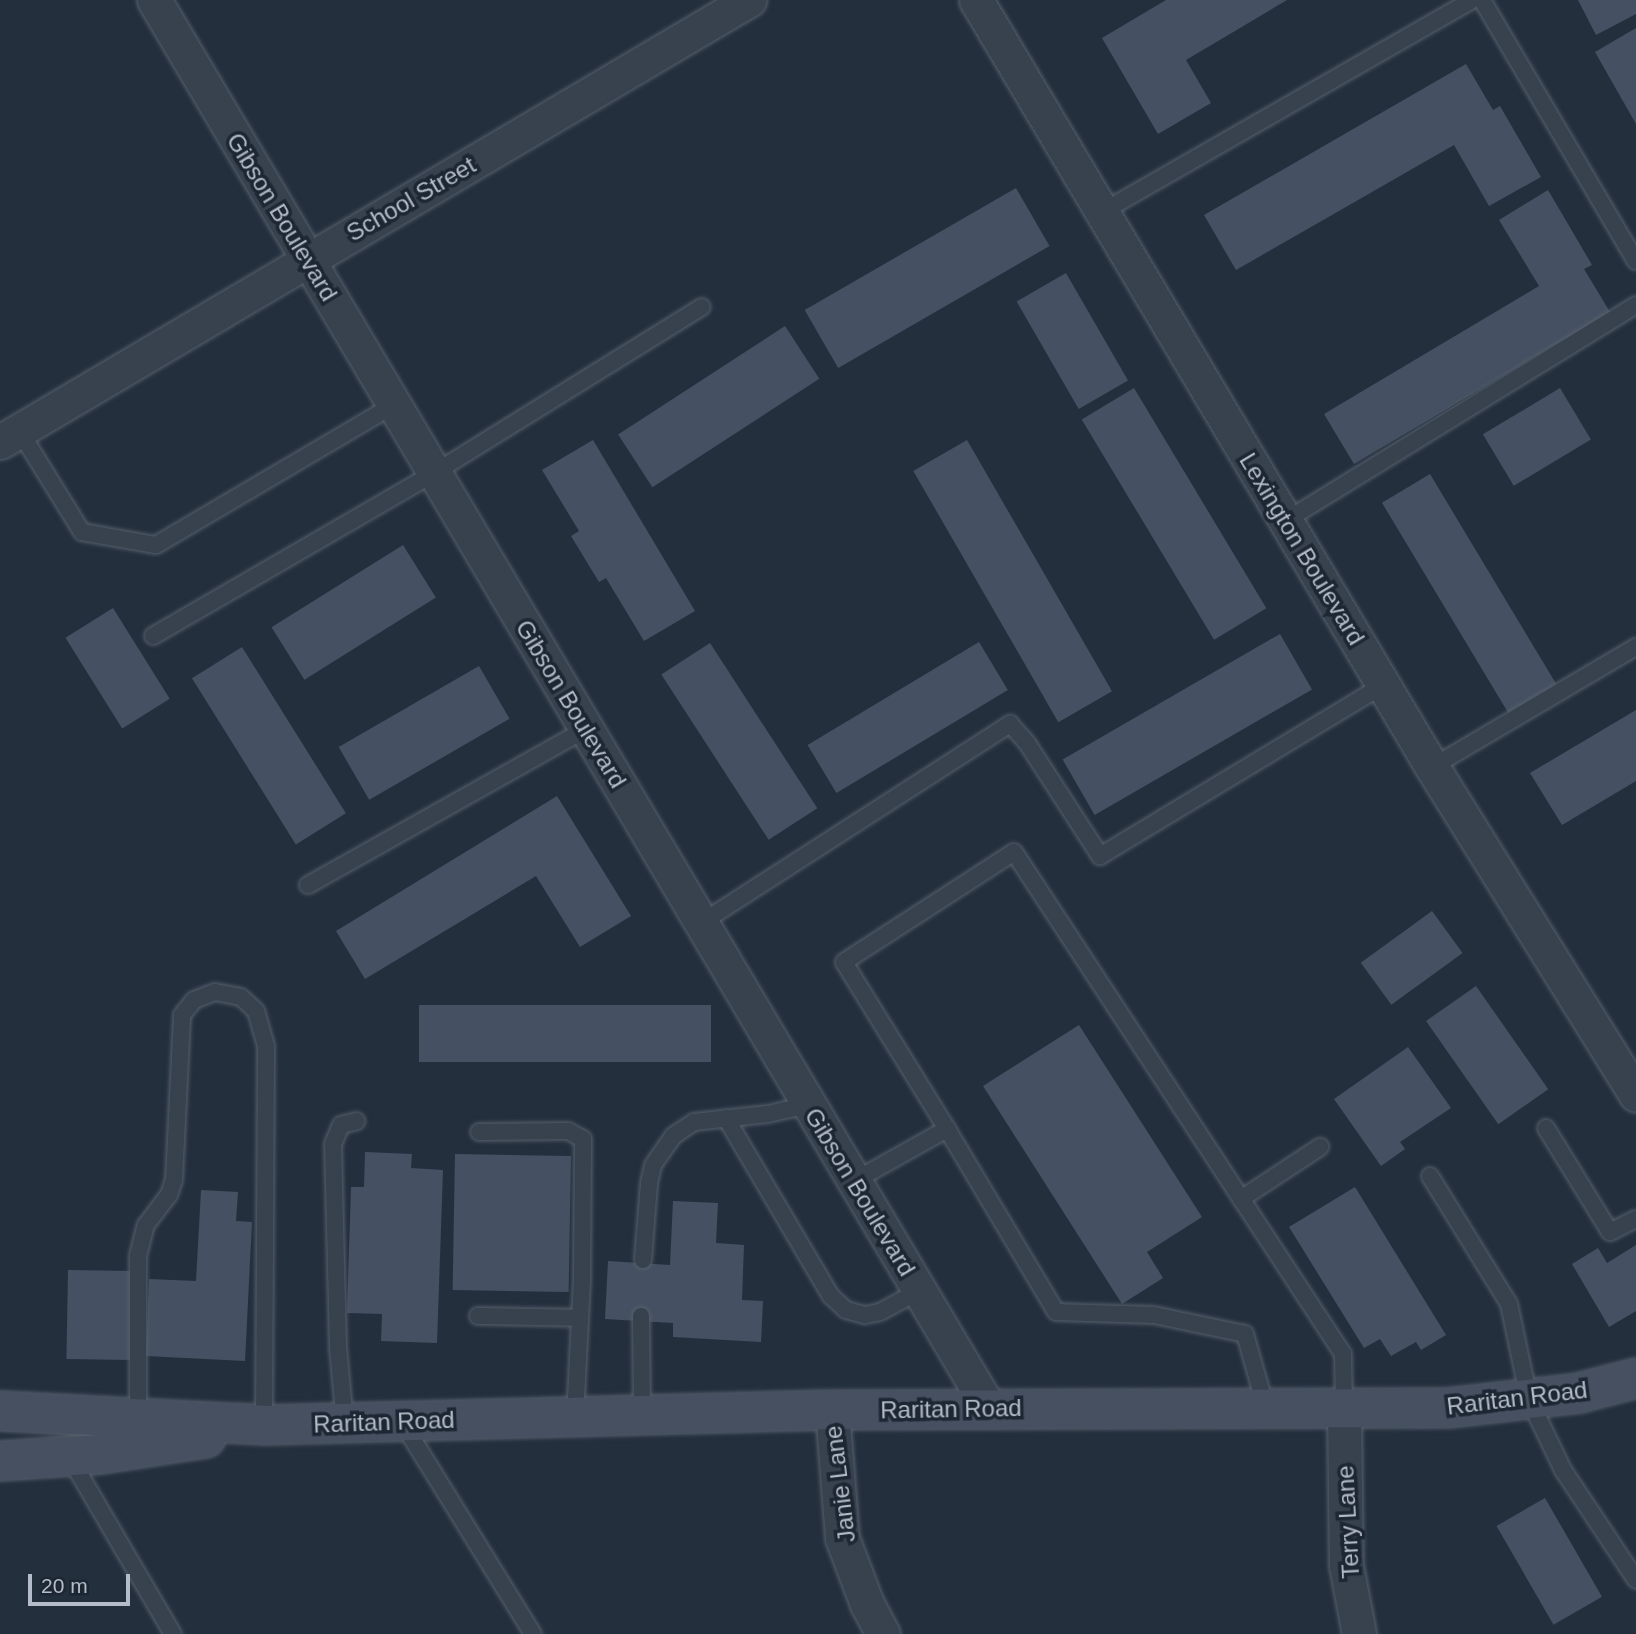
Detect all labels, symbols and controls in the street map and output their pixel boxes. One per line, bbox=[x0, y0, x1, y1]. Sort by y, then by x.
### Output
street label: Gibson Boulevard bbox=[221, 128, 343, 306]
street label: School Street bbox=[341, 151, 481, 247]
street label: Lexington Boulevard bbox=[1233, 448, 1371, 650]
street label: Gibson Boulevard bbox=[510, 615, 632, 793]
street label: Gibson Boulevard bbox=[799, 1103, 921, 1281]
street label: Raritan Road bbox=[1445, 1375, 1589, 1421]
street label: Raritan Road bbox=[880, 1393, 1022, 1425]
street label: Raritan Road bbox=[313, 1405, 455, 1439]
street label: Janie Lane bbox=[819, 1424, 861, 1544]
street label: Terry Lane bbox=[1331, 1465, 1365, 1579]
scale bar bbox=[32, 1560, 133, 1604]
text: 20 m bbox=[41, 1574, 88, 1597]

